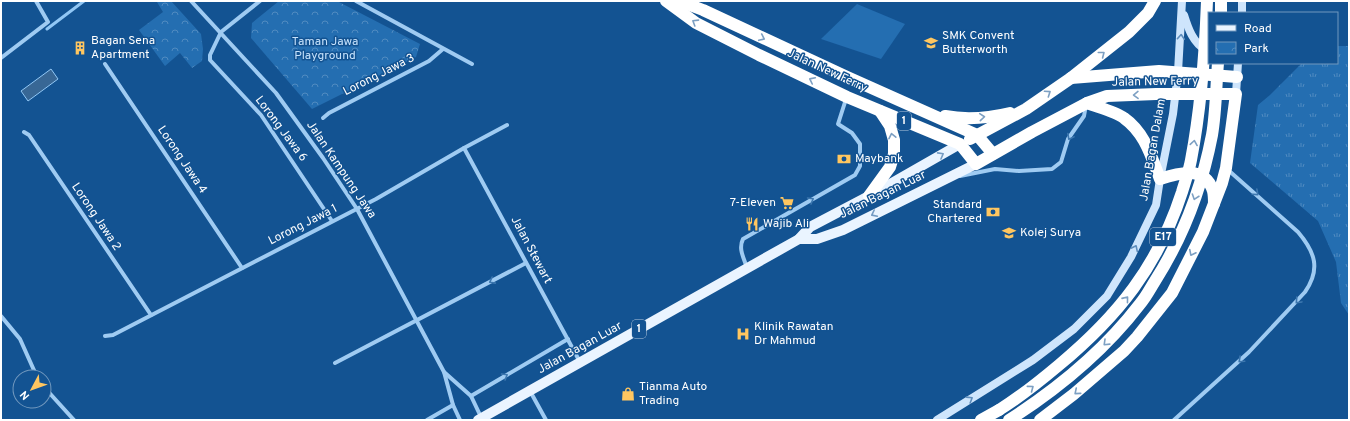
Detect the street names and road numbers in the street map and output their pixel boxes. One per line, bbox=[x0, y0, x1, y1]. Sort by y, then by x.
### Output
street label: Jalan New Ferry bbox=[784, 45, 870, 97]
street label: Lorong Jawa 3 bbox=[340, 50, 418, 100]
street label: Jalan New Ferry bbox=[1112, 73, 1198, 91]
street label: Lorong Jawa 6 bbox=[251, 93, 311, 165]
street label: Jalan Bagan Dalam bbox=[1136, 98, 1170, 202]
road number: 1 bbox=[897, 112, 911, 130]
street label: Jalan Kampung Jawa bbox=[302, 118, 380, 222]
street label: Lorong Jawa 4 bbox=[153, 123, 211, 197]
street label: Jalan Bagan Luar bbox=[837, 167, 929, 223]
street label: Lorong Jawa 2 bbox=[67, 180, 125, 254]
street label: Lorong Jawa 1 bbox=[266, 201, 340, 249]
street label: Jalan Stewart bbox=[507, 213, 555, 287]
road number: E17 bbox=[1150, 228, 1176, 246]
street label: Jalan Bagan Luar bbox=[535, 318, 625, 378]
road number: 1 bbox=[632, 320, 646, 338]

